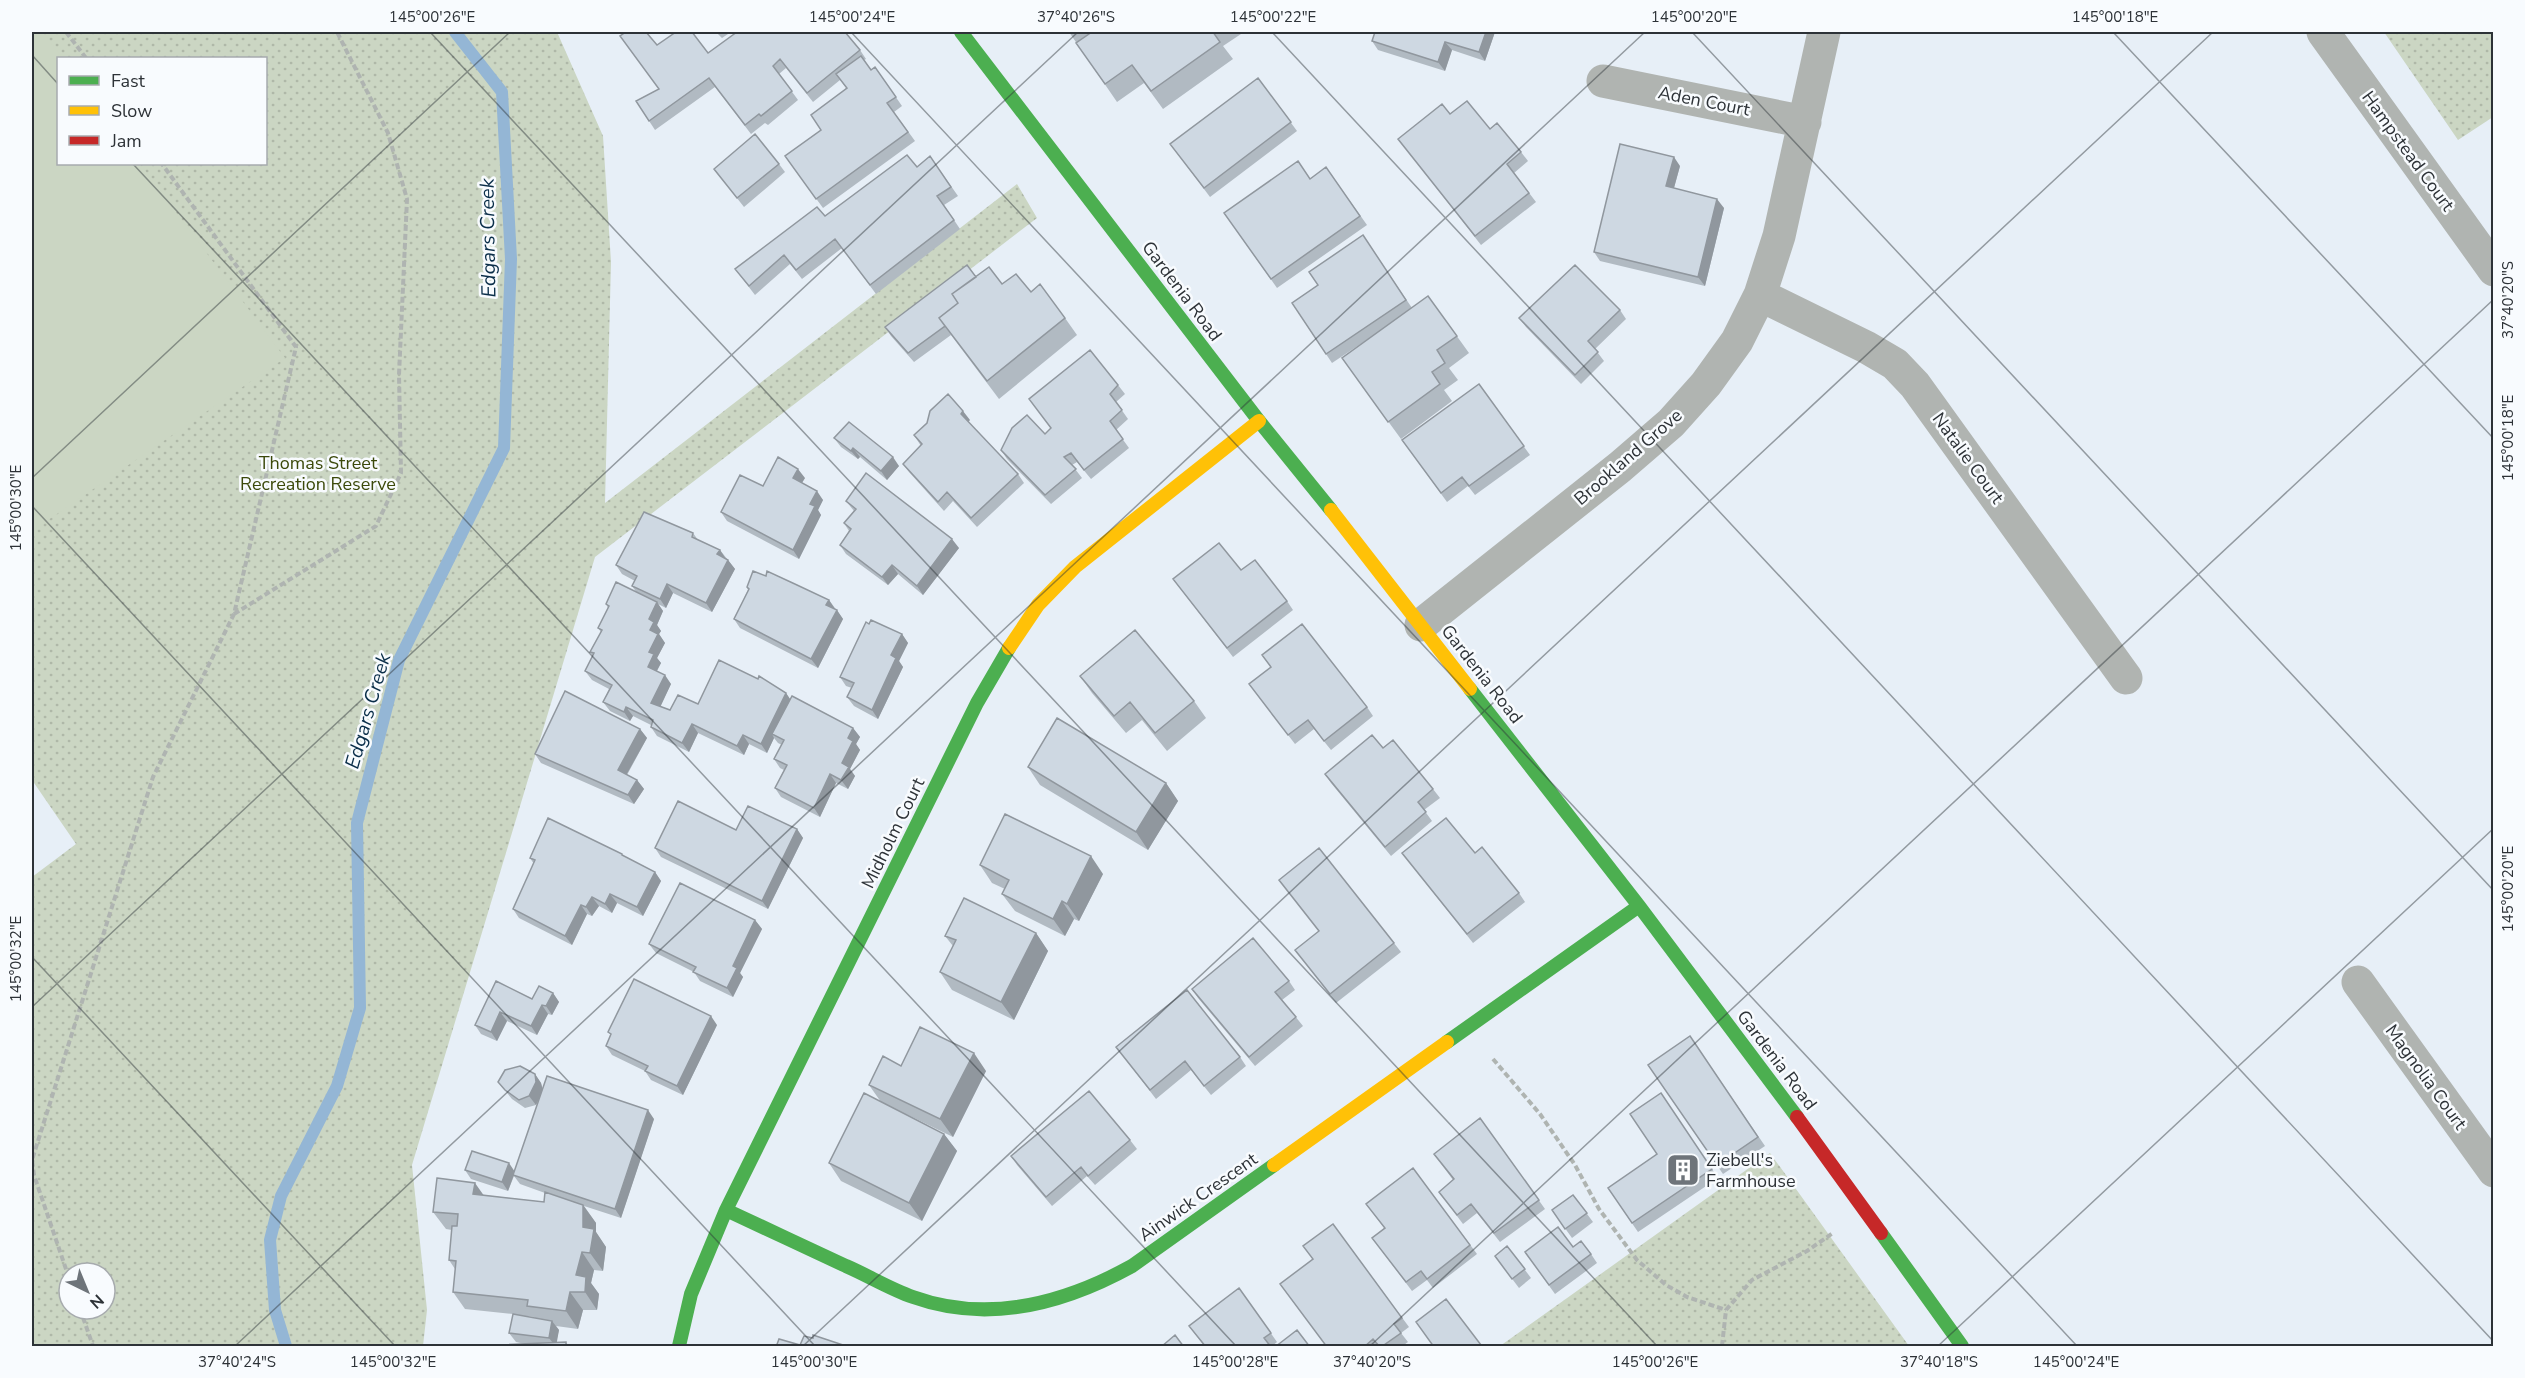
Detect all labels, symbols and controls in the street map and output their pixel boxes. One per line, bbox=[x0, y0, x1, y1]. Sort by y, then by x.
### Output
text: 145°00'26"E bbox=[389, 7, 475, 27]
text: 145°00'24"E bbox=[809, 7, 895, 27]
text: 37°40'26"S bbox=[1037, 7, 1115, 27]
text: 145°00'22"E bbox=[1230, 7, 1316, 27]
text: 145°00'20"E bbox=[1651, 7, 1737, 27]
text: 145°00'18"E bbox=[2072, 7, 2158, 27]
legend bbox=[57, 57, 267, 165]
text: Fast bbox=[111, 69, 146, 93]
street label: Aden Court bbox=[1656, 80, 1753, 122]
street label: Hampstead Court bbox=[2356, 86, 2460, 216]
text: Slow bbox=[111, 99, 152, 123]
text: Jam bbox=[110, 129, 142, 153]
water label: Edgars Creek bbox=[473, 177, 503, 298]
street label: Gardenia Road bbox=[1136, 236, 1228, 346]
text: 37°40'20"S bbox=[2498, 261, 2518, 339]
text: 145°00'18"E bbox=[2498, 395, 2518, 481]
street label: Brookland Grove bbox=[1569, 403, 1687, 511]
street label: Natalie Court bbox=[1927, 408, 2010, 509]
park label: Thomas Street Recreation Reserve bbox=[240, 451, 396, 496]
text: 145°00'30"E bbox=[6, 465, 26, 551]
street label: Gardenia Road bbox=[1436, 620, 1528, 728]
water label: Edgars Creek bbox=[339, 649, 398, 772]
street label: Midholm Court bbox=[856, 773, 930, 892]
text: 145°00'20"E bbox=[2498, 846, 2518, 932]
text: 145°00'32"E bbox=[6, 916, 26, 1002]
street label: Gardenia Road bbox=[1731, 1005, 1823, 1115]
street label: Magnolia Court bbox=[2380, 1020, 2473, 1135]
street label: Ainwick Crescent bbox=[1134, 1147, 1263, 1247]
place label: Ziebell's Farmhouse bbox=[1706, 1148, 1795, 1193]
building icon: Ziebell's Farmhouse bbox=[1665, 1152, 1701, 1188]
north arrow bbox=[57, 1261, 117, 1321]
text: N bbox=[85, 1289, 108, 1313]
text: 37°40'24"S bbox=[198, 1352, 276, 1372]
text: 145°00'32"E bbox=[350, 1352, 436, 1372]
text: 145°00'30"E bbox=[771, 1352, 857, 1372]
text: 145°00'28"E bbox=[1192, 1352, 1278, 1372]
text: 37°40'20"S bbox=[1333, 1352, 1411, 1372]
text: 145°00'26"E bbox=[1612, 1352, 1698, 1372]
text: 37°40'18"S bbox=[1900, 1352, 1978, 1372]
text: 145°00'24"E bbox=[2033, 1352, 2119, 1372]

